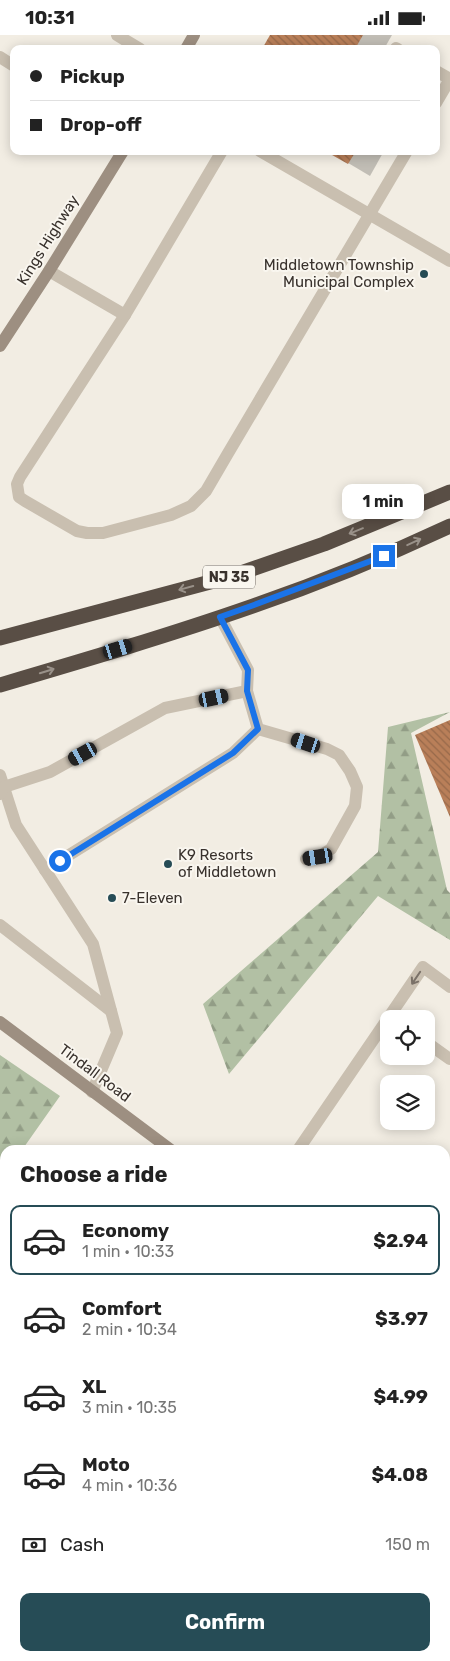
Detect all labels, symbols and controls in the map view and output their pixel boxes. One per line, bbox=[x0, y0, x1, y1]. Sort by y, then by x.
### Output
text: 10:31 bbox=[25, 6, 75, 29]
text: Pickup bbox=[60, 65, 125, 88]
text: Drop-off bbox=[60, 113, 142, 136]
street label: Kings Highway bbox=[13, 192, 83, 288]
place label: Middletown Township Municipal Complex bbox=[264, 256, 414, 291]
marker: Middletown Township Municipal Complex bbox=[418, 268, 430, 280]
callout: 1 min bbox=[343, 483, 425, 519]
text: 1 min bbox=[363, 492, 403, 511]
one-way arrow bbox=[349, 527, 364, 536]
one-way arrow bbox=[407, 537, 422, 547]
route end bbox=[373, 545, 395, 567]
road number: NJ 35 bbox=[203, 565, 255, 589]
one-way arrow bbox=[179, 584, 195, 594]
car bbox=[101, 637, 134, 661]
one-way arrow bbox=[38, 666, 54, 676]
car bbox=[197, 688, 230, 708]
car bbox=[289, 731, 322, 755]
car bbox=[66, 740, 99, 768]
place label: K9 Resorts of Middletown bbox=[178, 846, 276, 881]
car bbox=[302, 847, 333, 867]
route start bbox=[49, 850, 71, 872]
marker: K9 Resorts of Middletown bbox=[162, 858, 174, 870]
place label: 7-Eleven bbox=[122, 889, 183, 907]
marker: 7-Eleven bbox=[106, 892, 118, 904]
one-way arrow bbox=[411, 971, 421, 985]
map controls bbox=[380, 1010, 435, 1130]
button: locate bbox=[380, 1010, 435, 1065]
street label: Tindall Road bbox=[56, 1040, 134, 1106]
button: layers bbox=[380, 1075, 435, 1130]
text: Choose a ride bbox=[20, 1161, 167, 1188]
icon: car bbox=[22, 1218, 67, 1263]
text: Economy bbox=[82, 1219, 169, 1242]
text: $2.94 bbox=[373, 1229, 428, 1252]
text: 1 min · 10:33 bbox=[82, 1242, 174, 1261]
icon: car bbox=[22, 1296, 67, 1341]
text: Comfort bbox=[82, 1297, 162, 1320]
text: $3.97 bbox=[375, 1307, 428, 1330]
text: 2 min · 10:34 bbox=[82, 1320, 177, 1339]
icon: car bbox=[22, 1374, 67, 1419]
text: XL bbox=[82, 1375, 106, 1398]
text: $4.99 bbox=[373, 1385, 428, 1408]
text: 3 min · 10:35 bbox=[82, 1398, 177, 1417]
icon: car bbox=[22, 1452, 67, 1497]
text: Moto bbox=[82, 1453, 130, 1476]
text: $4.08 bbox=[371, 1463, 428, 1486]
text: 4 min · 10:36 bbox=[82, 1476, 177, 1495]
icon: cash bbox=[20, 1531, 48, 1559]
text: Cash bbox=[60, 1533, 104, 1556]
text: 150 m bbox=[385, 1535, 430, 1554]
button: Confirm bbox=[20, 1593, 430, 1651]

